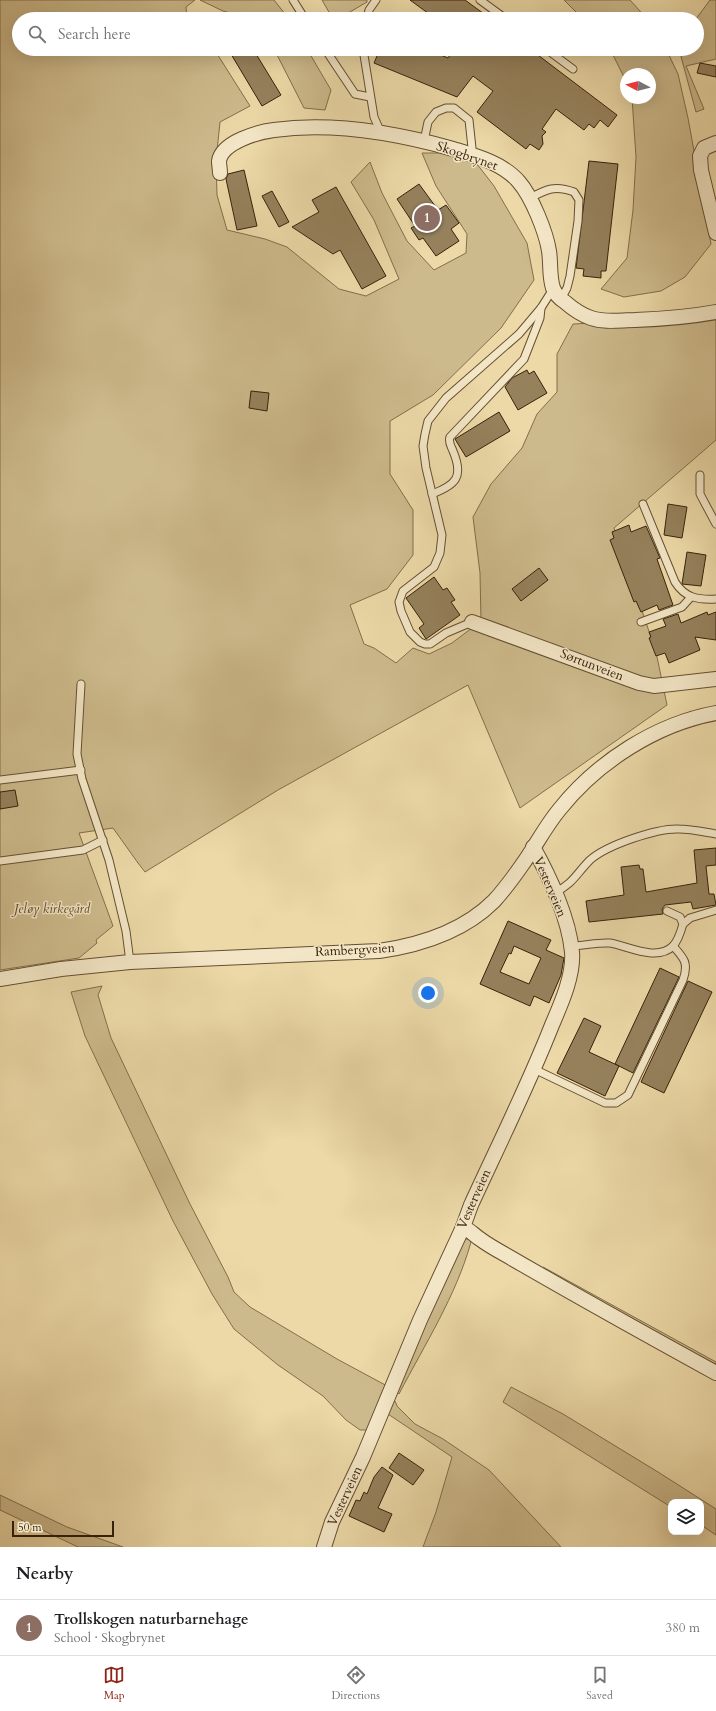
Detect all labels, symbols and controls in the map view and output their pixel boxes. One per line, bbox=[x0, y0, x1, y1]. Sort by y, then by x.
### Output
search box bbox=[12, 12, 704, 56]
icon: search bbox=[26, 23, 48, 45]
text: Search here bbox=[58, 24, 131, 44]
north arrow bbox=[620, 68, 656, 104]
street label: Skogbrynet bbox=[434, 137, 500, 175]
pin: 1 bbox=[414, 203, 440, 233]
street label: Sørtunveien bbox=[558, 645, 627, 686]
street label: Vesterveien bbox=[529, 854, 571, 921]
park label: Jeløy kirkegård bbox=[11, 900, 91, 918]
street label: Rambergveien bbox=[315, 939, 396, 961]
your location bbox=[418, 983, 438, 1003]
street label: Vesterveien bbox=[453, 1166, 495, 1232]
street label: Vesterveien bbox=[323, 1463, 367, 1529]
map controls bbox=[668, 1499, 704, 1535]
button: layers bbox=[668, 1499, 704, 1535]
scale bar bbox=[12, 1519, 114, 1538]
text: 50 m bbox=[18, 1520, 42, 1535]
text: Nearby bbox=[16, 1562, 73, 1585]
text: Trollskogen naturbarnehage bbox=[54, 1609, 248, 1629]
text: 1 bbox=[26, 1619, 32, 1637]
text: 380 m bbox=[666, 1619, 700, 1637]
text: School · Skogbrynet bbox=[54, 1629, 165, 1647]
tab: Map bbox=[103, 1664, 125, 1703]
tab: Directions bbox=[331, 1664, 380, 1703]
tab: Saved bbox=[586, 1664, 613, 1703]

